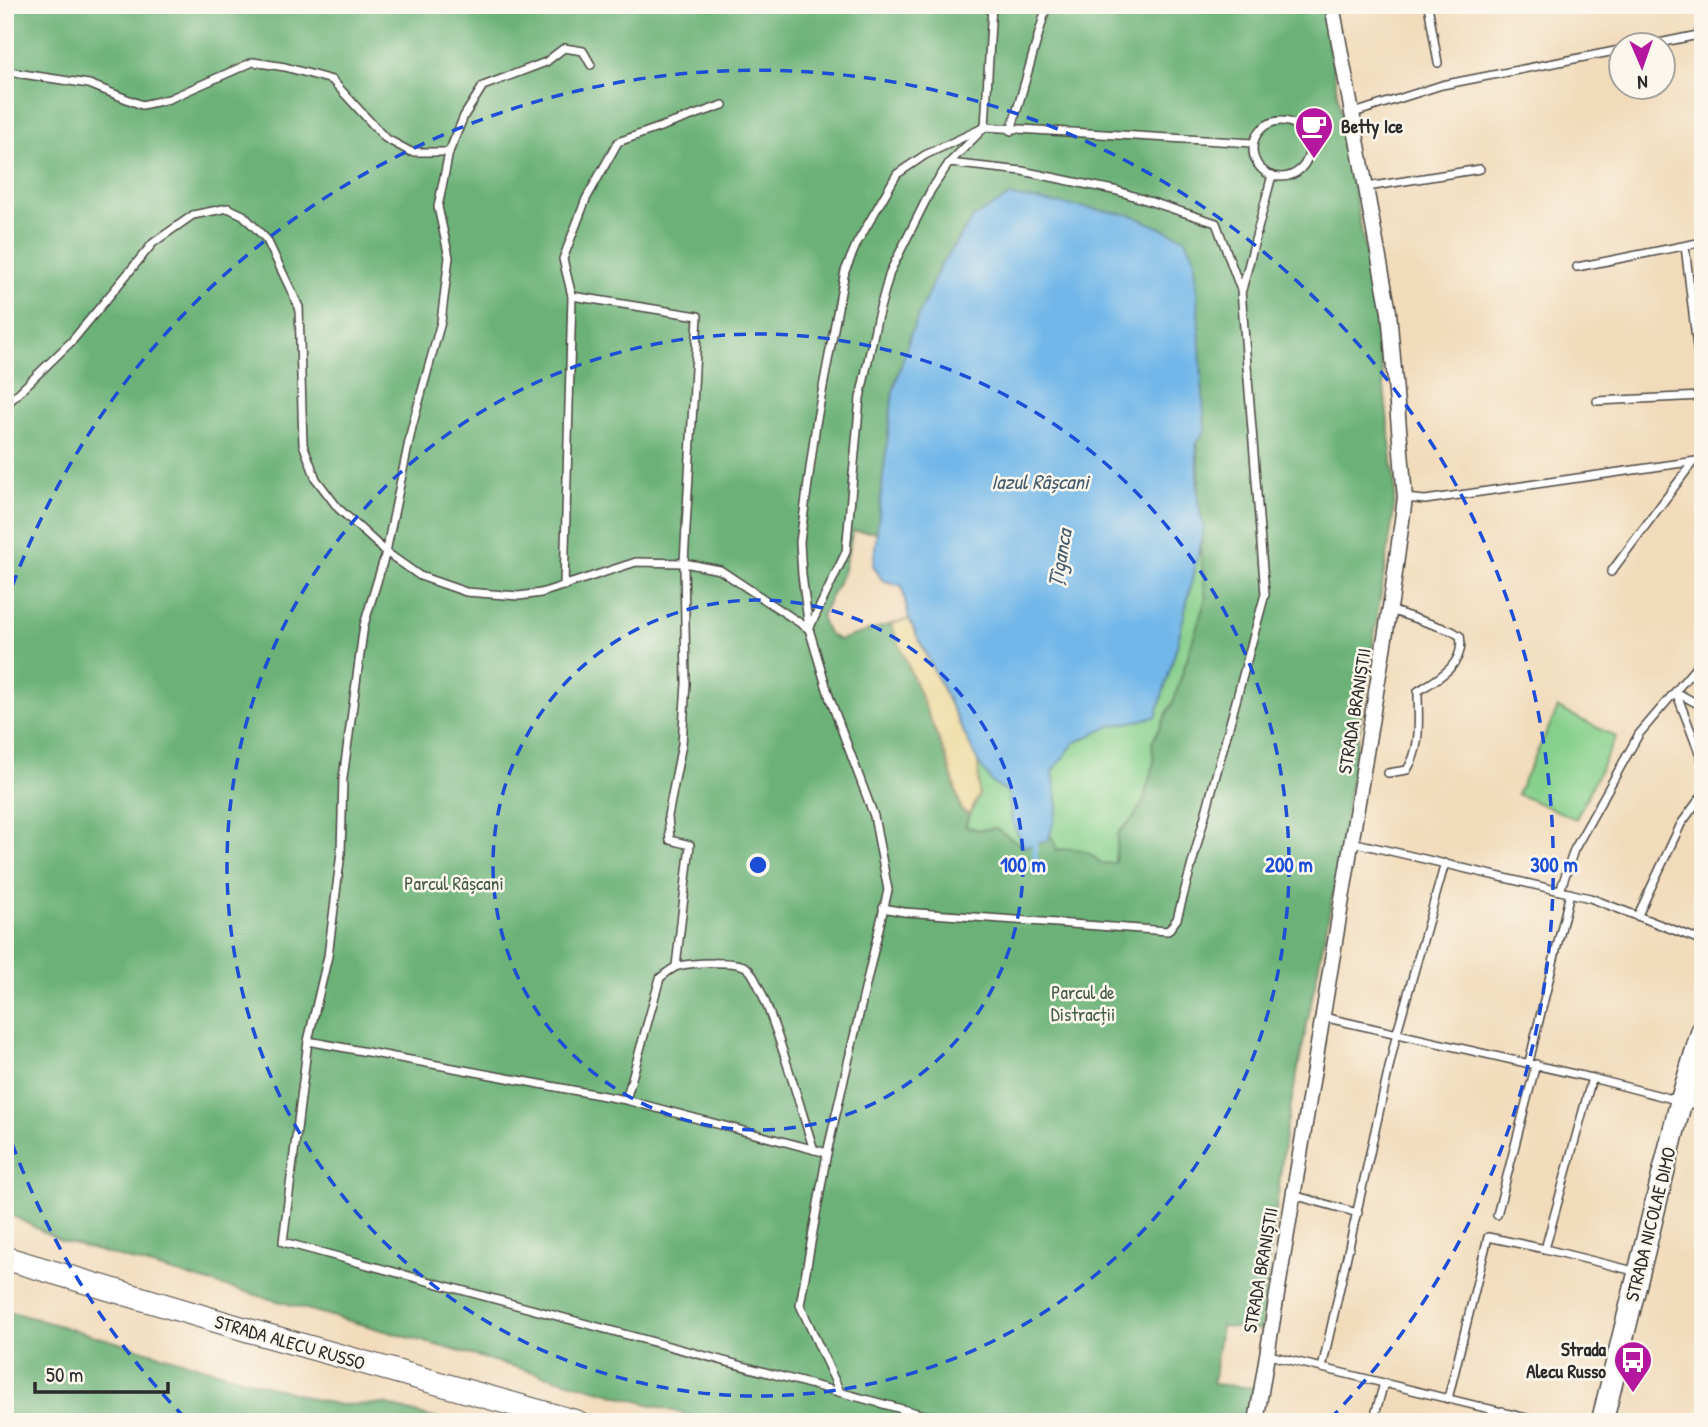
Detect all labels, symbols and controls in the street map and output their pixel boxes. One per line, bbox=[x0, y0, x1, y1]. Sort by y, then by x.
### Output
north arrow bbox=[1606, 32, 1676, 102]
text: N bbox=[1637, 70, 1648, 96]
cafe icon: Betty Ice bbox=[1293, 105, 1335, 160]
place label: Betty Ice bbox=[1341, 113, 1404, 140]
water label: Iazul Râșcani bbox=[991, 467, 1091, 496]
water label: Țîganca bbox=[1040, 524, 1079, 589]
street label: STRADA BRANIȘTII bbox=[1331, 646, 1377, 776]
text: 100 m bbox=[1000, 850, 1046, 879]
text: 200 m bbox=[1265, 850, 1313, 879]
text: 300 m bbox=[1530, 850, 1578, 879]
centre of rings bbox=[746, 853, 770, 877]
park label: Parcul Râșcani bbox=[404, 870, 504, 896]
park label: Parcul de Distracții bbox=[1051, 979, 1115, 1027]
street label: STRADA NICOLAE DIMO bbox=[1618, 1144, 1682, 1304]
street label: STRADA BRANIȘTII bbox=[1236, 1205, 1284, 1335]
street label: STRADA ALECU RUSSO bbox=[212, 1308, 368, 1376]
place label: Strada Alecu Russo bbox=[1526, 1336, 1607, 1384]
bus stop icon: Strada Alecu Russo bbox=[1612, 1339, 1654, 1394]
scale bar bbox=[35, 1350, 168, 1394]
text: 50 m bbox=[46, 1360, 83, 1389]

